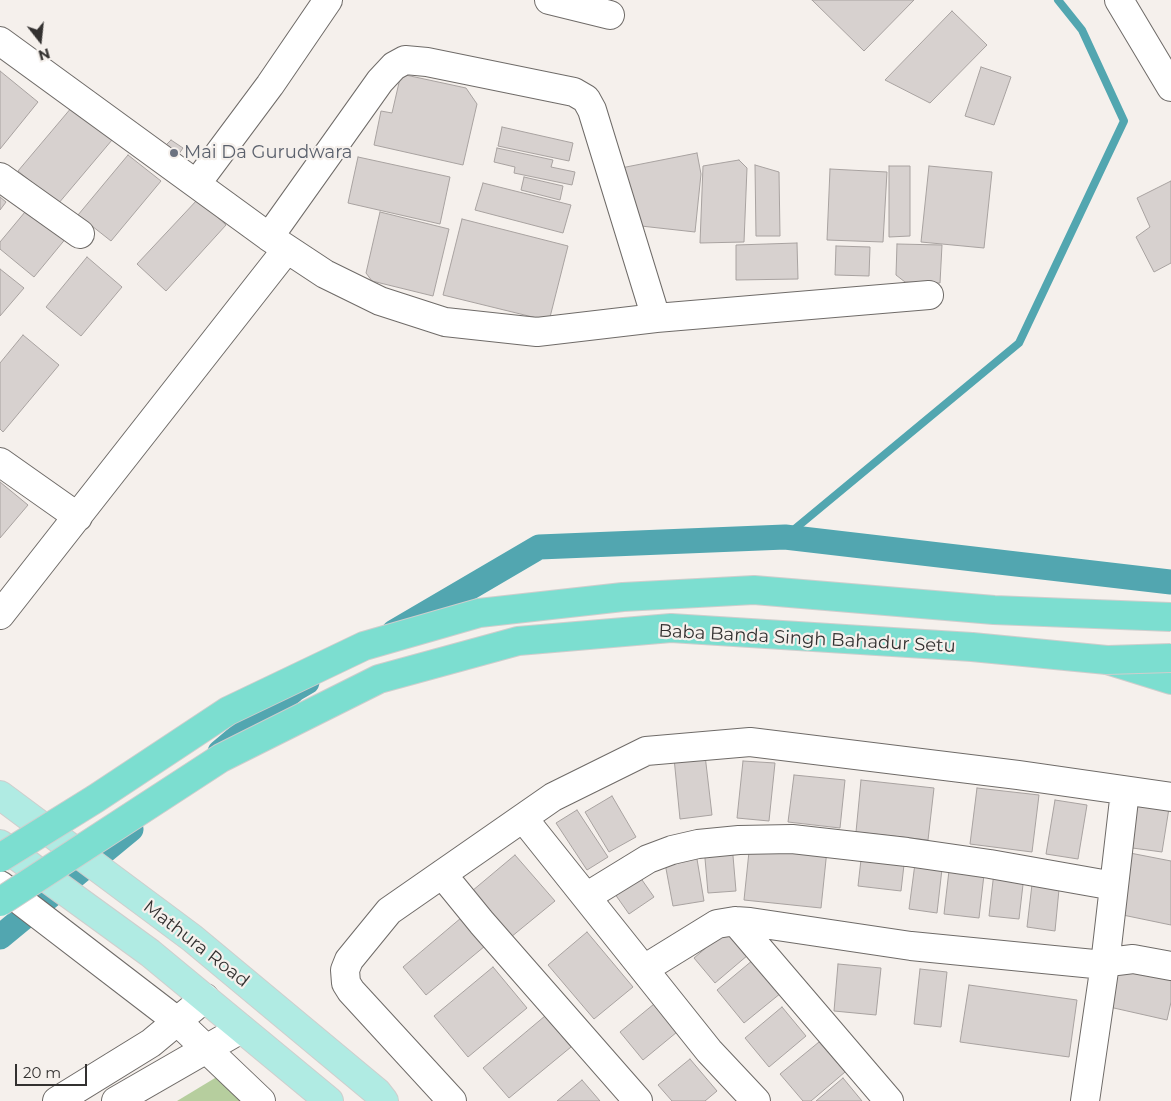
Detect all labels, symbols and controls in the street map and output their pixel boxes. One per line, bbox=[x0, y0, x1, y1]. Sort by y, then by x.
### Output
north arrow bbox=[15, 15, 65, 65]
text: N bbox=[36, 44, 52, 65]
place label: Mai Da Gurudwara bbox=[184, 142, 352, 164]
marker: Mai Da Gurudwara bbox=[168, 147, 180, 159]
street label: Baba Banda Singh Bahadur Setu bbox=[658, 620, 956, 658]
street label: Mathura Road bbox=[139, 896, 253, 992]
scale bar bbox=[18, 1054, 90, 1086]
text: 20 m bbox=[23, 1063, 61, 1082]

